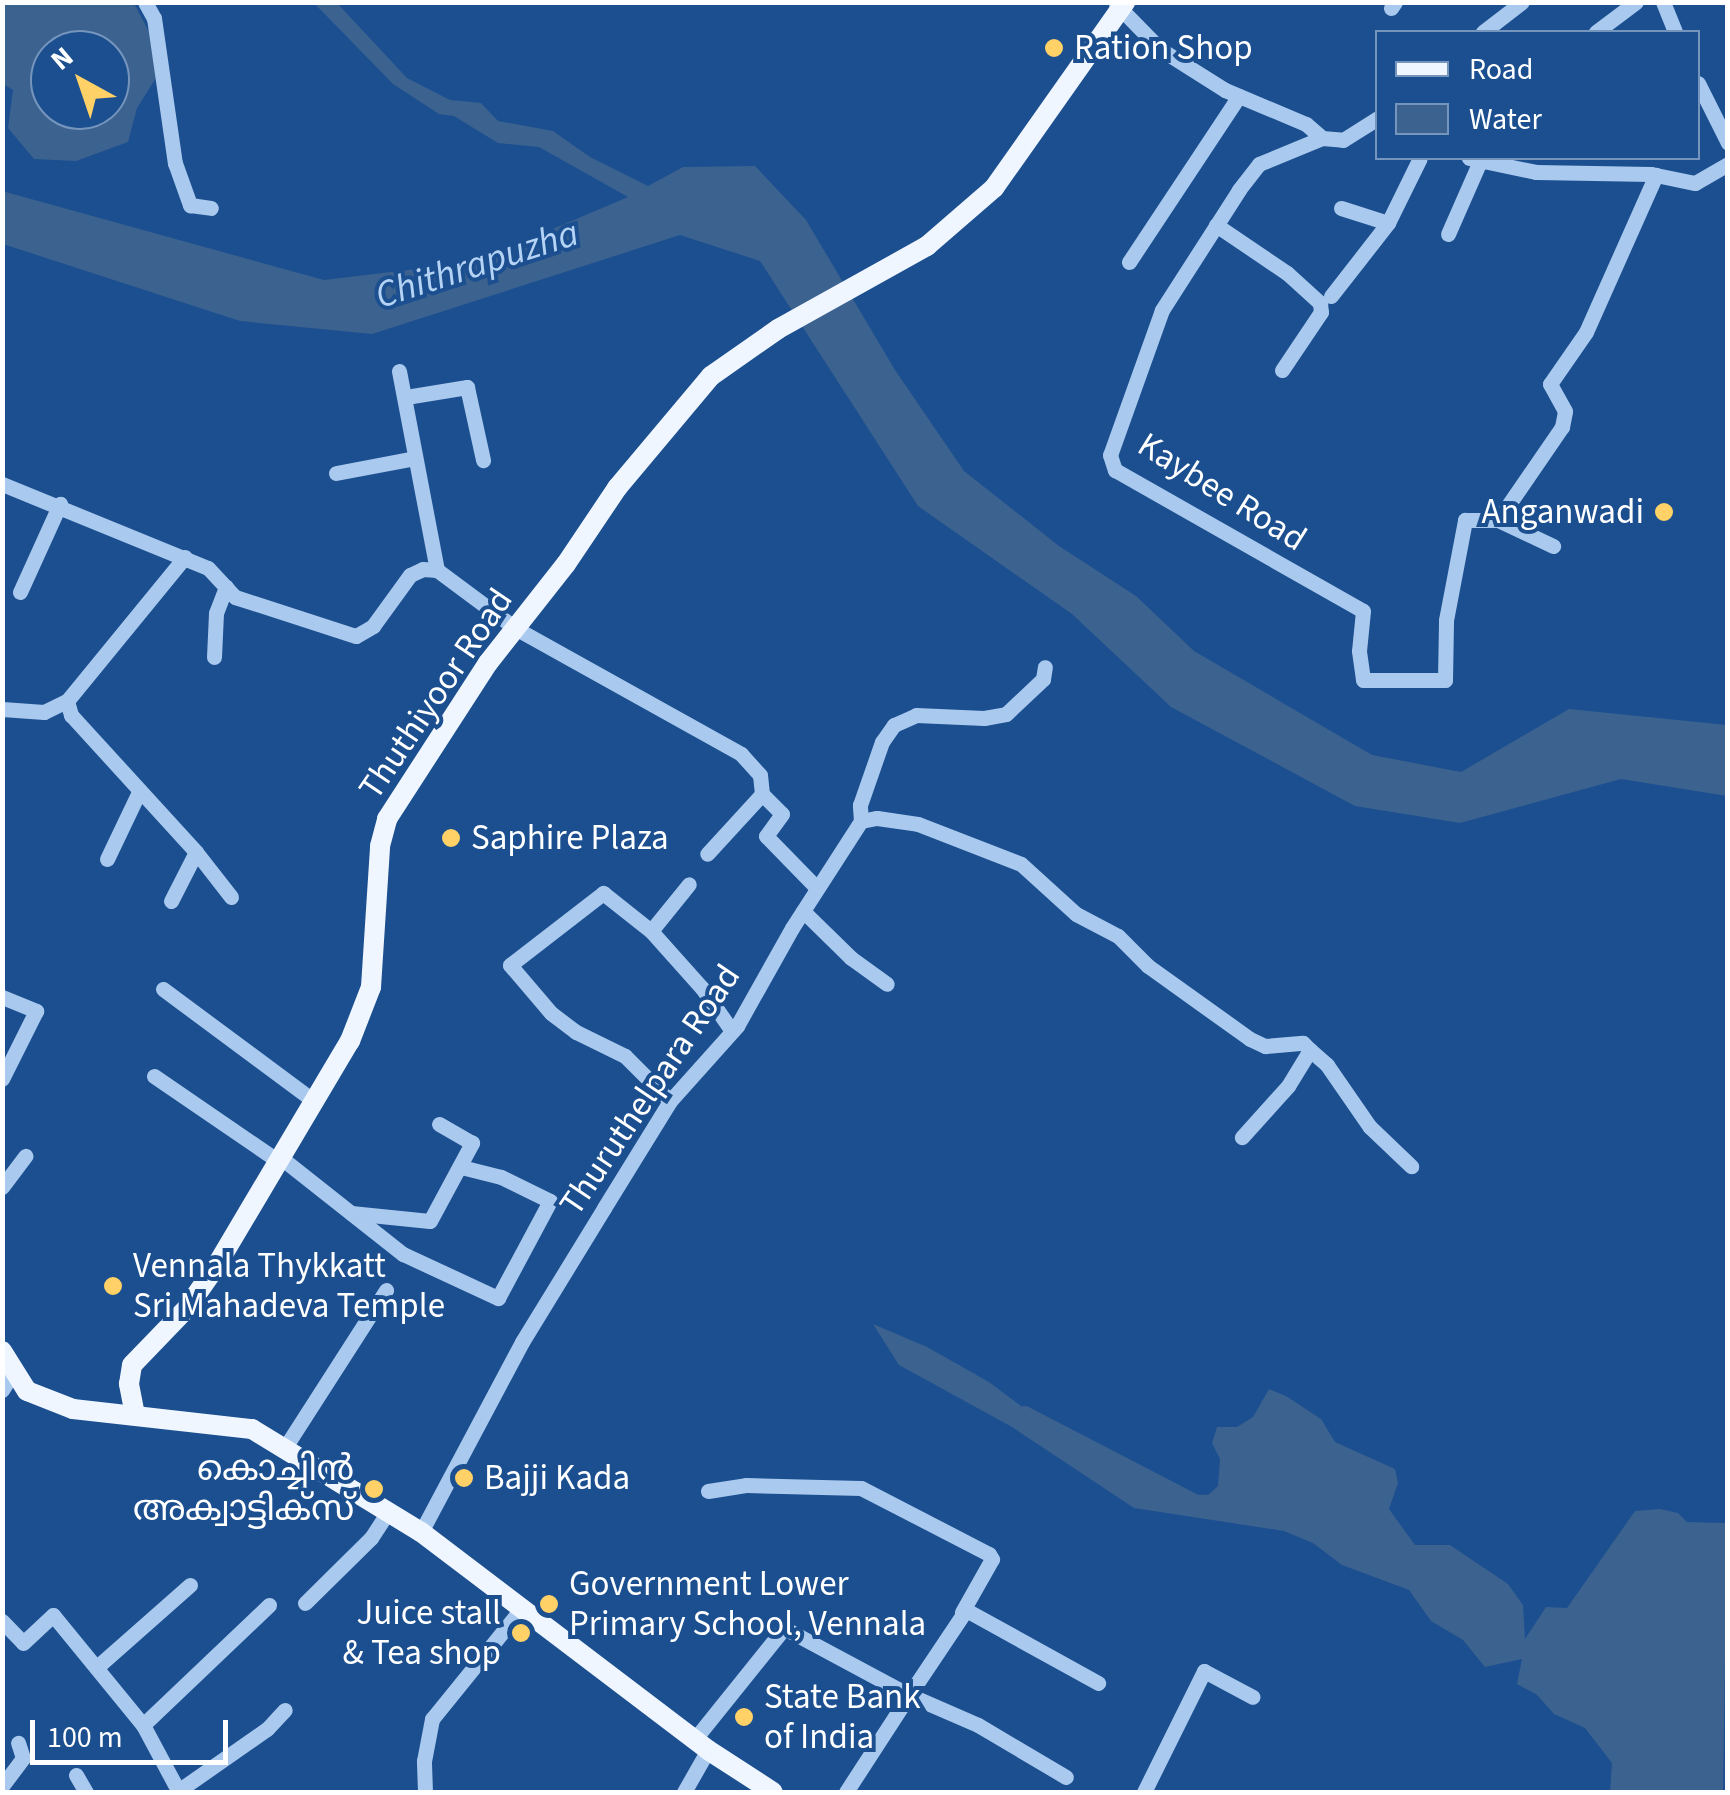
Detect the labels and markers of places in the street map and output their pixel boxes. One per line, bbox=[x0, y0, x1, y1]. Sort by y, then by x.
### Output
place label: Ration Shop bbox=[1074, 27, 1253, 69]
marker: Ration Shop bbox=[1043, 37, 1065, 59]
place label: Anganwadi bbox=[1482, 491, 1644, 533]
marker: Anganwadi bbox=[1653, 501, 1675, 523]
place label: Saphire Plaza bbox=[471, 817, 669, 859]
marker: Saphire Plaza bbox=[440, 827, 462, 849]
place label: Vennala Thykkatt Sri Mahadeva Temple bbox=[133, 1245, 445, 1327]
marker: Vennala Thykkatt Sri Mahadeva Temple bbox=[102, 1275, 124, 1297]
place label: കൊച്ചിൻ അക്വാട്ടിക്സ് bbox=[133, 1448, 354, 1530]
place label: Bajji Kada bbox=[484, 1457, 630, 1499]
marker: Bajji Kada bbox=[453, 1467, 475, 1489]
marker: കൊച്ചിൻ അക്വാട്ടിക്സ് bbox=[363, 1478, 385, 1500]
place label: Government Lower Primary School, Vennala bbox=[569, 1563, 926, 1645]
place label: Juice stall & Tea shop bbox=[343, 1592, 501, 1674]
marker: Government Lower Primary School, Vennala bbox=[538, 1593, 560, 1615]
marker: Juice stall & Tea shop bbox=[510, 1622, 532, 1644]
place label: State Bank of India bbox=[764, 1676, 921, 1758]
marker: State Bank of India bbox=[733, 1706, 755, 1728]

